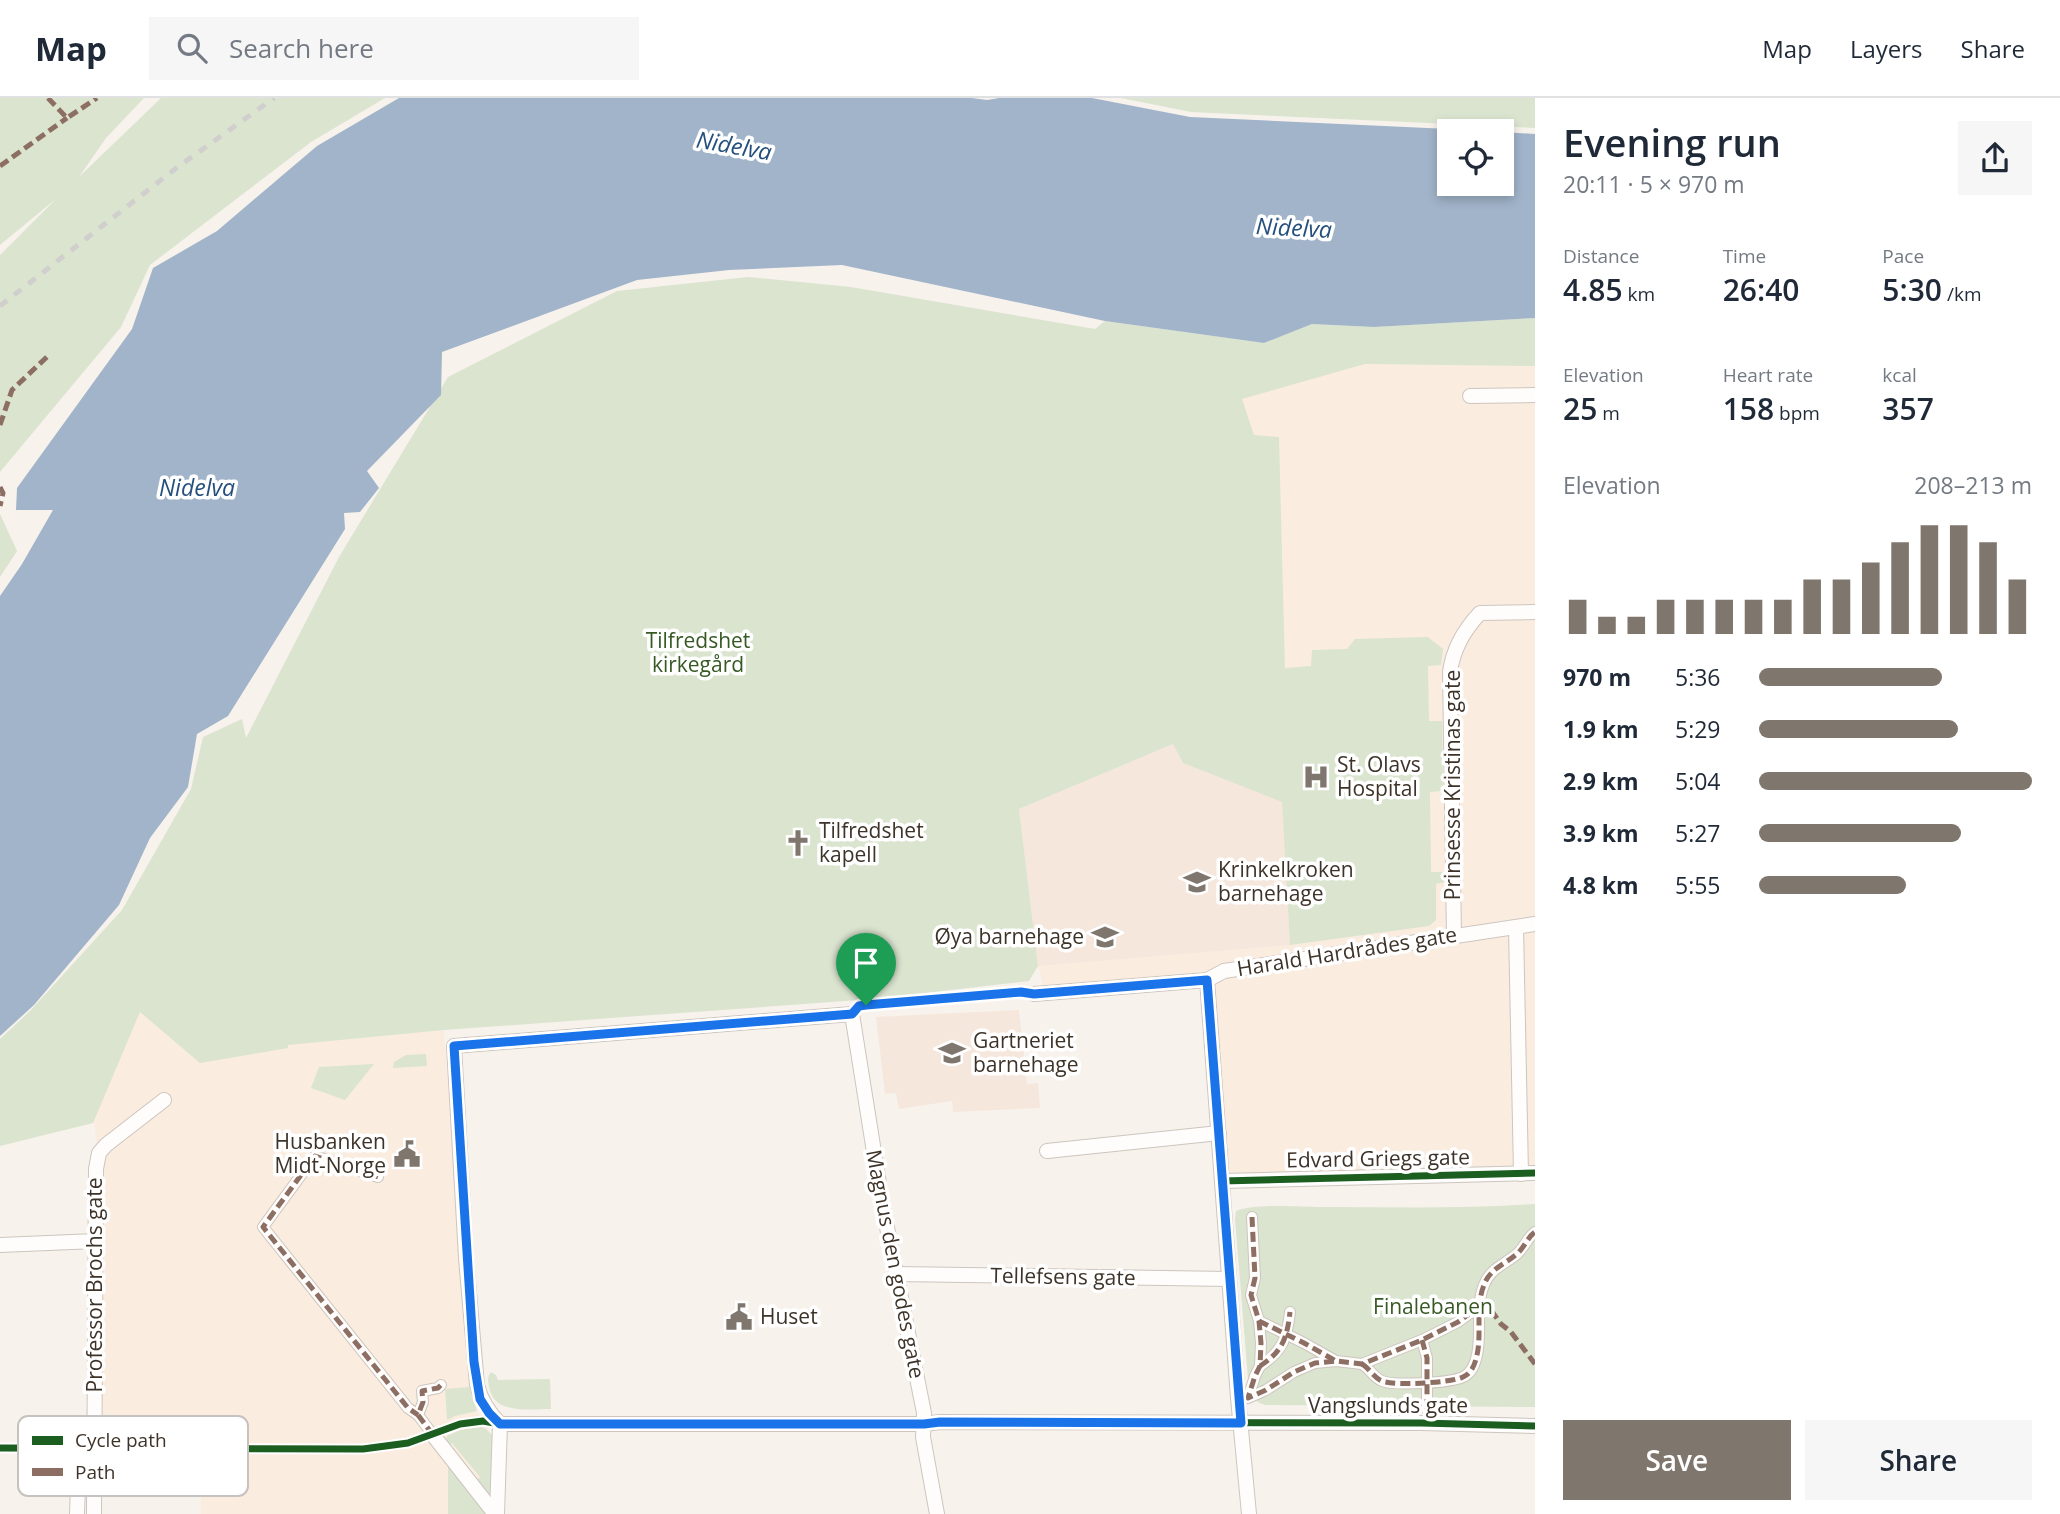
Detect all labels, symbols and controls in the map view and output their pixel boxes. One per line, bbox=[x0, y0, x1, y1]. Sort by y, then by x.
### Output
search box bbox=[149, 17, 639, 80]
text: Map bbox=[35, 26, 107, 71]
icon: search bbox=[173, 29, 211, 67]
text: Search here bbox=[229, 30, 374, 66]
text: Map bbox=[1762, 32, 1812, 65]
text: Layers bbox=[1850, 32, 1923, 65]
text: Share bbox=[1961, 32, 2025, 65]
text: Evening run bbox=[1563, 116, 1781, 168]
map controls bbox=[1437, 119, 1514, 196]
button: locate bbox=[1437, 119, 1514, 196]
button: share bbox=[1958, 121, 2032, 195]
water label: Nidelva bbox=[694, 123, 774, 167]
text: 20:11 · 5 × 970 m bbox=[1563, 168, 1745, 200]
water label: Nidelva bbox=[1255, 209, 1333, 245]
text: Distance bbox=[1563, 243, 1639, 269]
text: Time bbox=[1723, 243, 1766, 269]
text: Pace bbox=[1882, 243, 1924, 269]
text: 4.85 bbox=[1563, 269, 1623, 310]
text: 26:40 bbox=[1723, 269, 1800, 310]
text: 5:30 bbox=[1882, 269, 1942, 310]
text: km bbox=[1623, 281, 1655, 307]
text: /km bbox=[1942, 281, 1982, 307]
text: Elevation bbox=[1563, 362, 1644, 388]
text: Heart rate bbox=[1723, 362, 1813, 388]
text: kcal bbox=[1882, 362, 1917, 388]
text: 25 bbox=[1563, 388, 1597, 429]
text: 158 bbox=[1723, 388, 1774, 429]
text: 357 bbox=[1882, 388, 1934, 429]
text: m bbox=[1597, 400, 1620, 426]
text: bpm bbox=[1774, 400, 1820, 426]
text: Elevation bbox=[1563, 469, 1661, 501]
text: 208–213 m bbox=[1914, 469, 2032, 501]
water label: Nidelva bbox=[159, 471, 235, 503]
park label: Tilfredshet kirkegård bbox=[646, 626, 750, 678]
text: 970 m bbox=[1563, 661, 1631, 693]
text: 5:36 bbox=[1675, 661, 1721, 693]
street label: Prinsesse Kristinas gate bbox=[1438, 670, 1466, 900]
text: 1.9 km bbox=[1563, 713, 1639, 745]
text: 5:29 bbox=[1675, 713, 1721, 745]
place label: St. Olavs Hospital bbox=[1337, 750, 1421, 802]
hospital icon: St. Olavs Hospital bbox=[1301, 762, 1331, 792]
text: 2.9 km bbox=[1563, 765, 1639, 797]
text: 5:04 bbox=[1675, 765, 1721, 797]
place label: Tilfredshet kapell bbox=[819, 816, 924, 868]
text: 3.9 km bbox=[1563, 817, 1639, 849]
text: 5:27 bbox=[1675, 817, 1721, 849]
church icon: Tilfredshet kapell bbox=[783, 828, 813, 858]
place label: Krinkelkroken barnehage bbox=[1218, 855, 1354, 907]
school or university icon: Krinkelkroken barnehage bbox=[1182, 867, 1212, 897]
text: 4.8 km bbox=[1563, 869, 1639, 901]
text: 5:55 bbox=[1675, 869, 1721, 901]
street label: Harald Hardrådes gate bbox=[1235, 920, 1459, 982]
place label: Øya barnehage bbox=[935, 922, 1084, 950]
school or university icon: Øya barnehage bbox=[1090, 922, 1120, 952]
pin bbox=[836, 933, 896, 1005]
icon: arrive bbox=[847, 944, 885, 982]
place label: Gartneriet barnehage bbox=[973, 1026, 1079, 1078]
school or university icon: Gartneriet barnehage bbox=[937, 1038, 967, 1068]
place label: Husbanken Midt-Norge bbox=[274, 1127, 386, 1179]
public building icon: Husbanken Midt-Norge bbox=[392, 1139, 422, 1169]
street label: Edvard Griegs gate bbox=[1286, 1142, 1470, 1174]
street label: Magnus den godes gate bbox=[860, 1147, 932, 1381]
street label: Professor Brochs gate bbox=[80, 1178, 108, 1392]
street label: Tellefsens gate bbox=[990, 1261, 1136, 1291]
park label: Finalebanen bbox=[1373, 1292, 1493, 1320]
public building icon: Huset bbox=[724, 1302, 754, 1332]
place label: Huset bbox=[760, 1302, 818, 1330]
street label: Vangslunds gate bbox=[1308, 1391, 1468, 1419]
legend bbox=[18, 1416, 248, 1496]
button: Save bbox=[1563, 1420, 1791, 1500]
button: Share bbox=[1805, 1420, 2032, 1500]
text: Cycle path bbox=[75, 1427, 167, 1453]
text: Path bbox=[75, 1459, 115, 1485]

